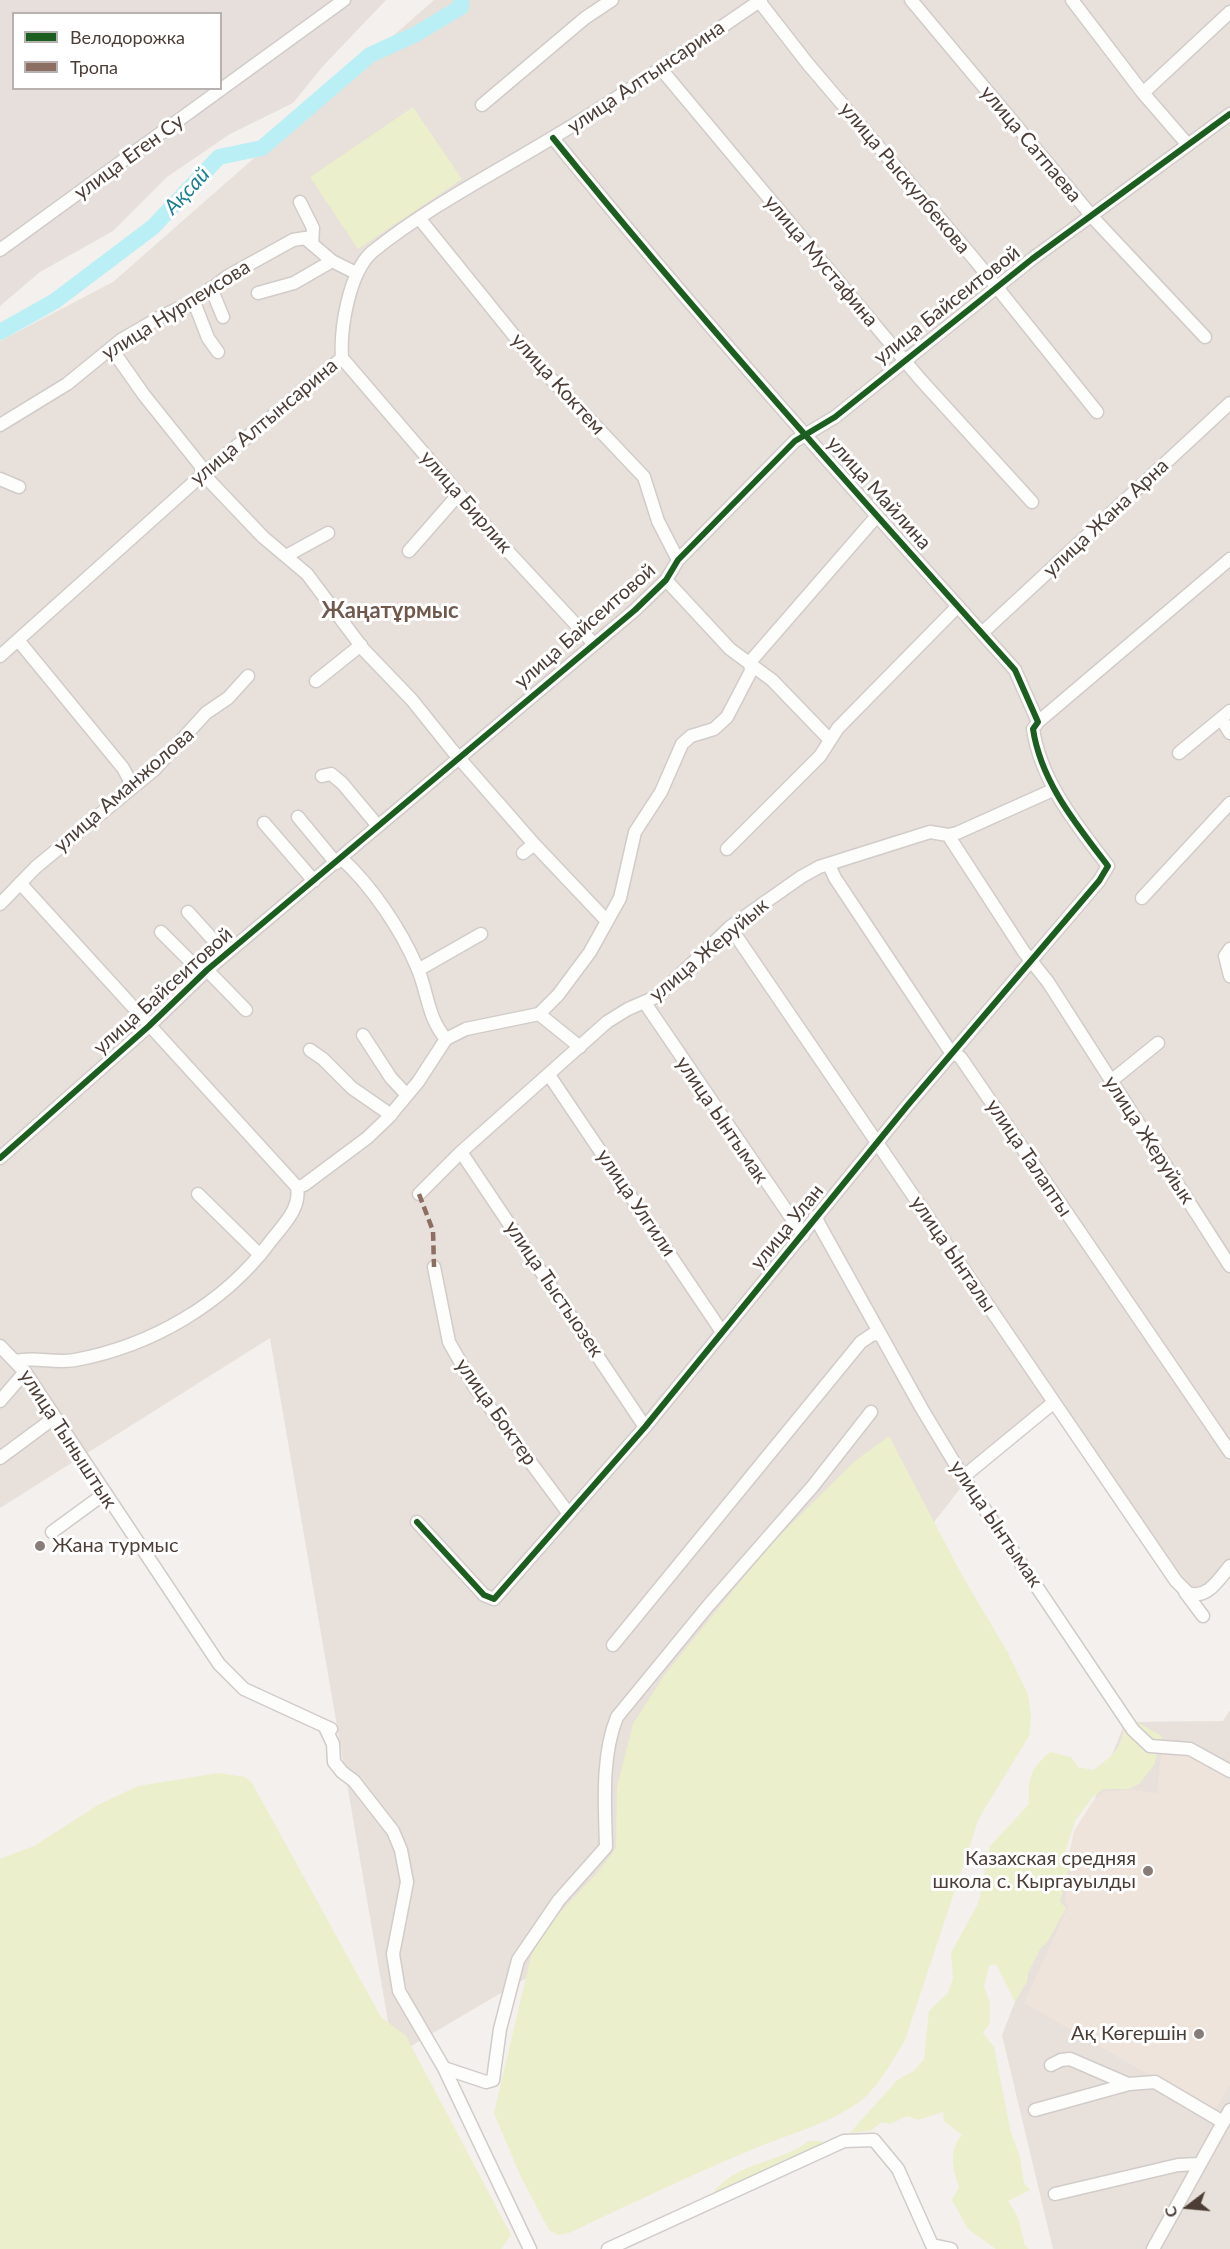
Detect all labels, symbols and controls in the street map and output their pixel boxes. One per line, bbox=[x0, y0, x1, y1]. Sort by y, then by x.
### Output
legend bbox=[12, 12, 222, 90]
street label: улица Алтынсарина bbox=[563, 16, 729, 138]
text: Велодорожка bbox=[70, 26, 185, 48]
text: Тропа bbox=[70, 56, 118, 78]
street label: улица Сатпаева bbox=[975, 81, 1087, 207]
street label: улица Рыскулбекова bbox=[835, 97, 975, 259]
street label: улица Еген Су bbox=[70, 109, 188, 205]
water label: Ақсай bbox=[159, 162, 215, 220]
street label: улица Мустафина bbox=[759, 190, 883, 332]
street label: улица Байсеитовой bbox=[869, 241, 1025, 369]
street label: улица Нурпеисова bbox=[97, 255, 255, 365]
street label: улица Коктем bbox=[506, 328, 610, 440]
street label: улица Алтынсарина bbox=[186, 354, 342, 490]
street label: улица Майлина bbox=[822, 432, 936, 554]
street label: улица Бирлик bbox=[415, 446, 517, 558]
street label: улица Жана Арна bbox=[1038, 454, 1174, 582]
street label: улица Байсеитовой bbox=[510, 558, 660, 694]
district label: Жаңатұрмыс bbox=[321, 598, 459, 624]
street label: улица Аманжолова bbox=[49, 723, 199, 857]
street label: улица Жеруйык bbox=[645, 893, 773, 1007]
street label: улица Байсеитовой bbox=[89, 922, 237, 1060]
street label: улица Ынтымак bbox=[671, 1052, 773, 1188]
street label: улица Жеруйык bbox=[1099, 1071, 1199, 1209]
street label: улица Талапты bbox=[981, 1095, 1077, 1221]
street label: улица Улгили bbox=[591, 1145, 681, 1261]
street label: улица Улан bbox=[745, 1180, 829, 1274]
street label: улица Ынталы bbox=[905, 1191, 1001, 1317]
street label: улица Тыстыозек bbox=[500, 1216, 608, 1362]
street label: улица Боктер bbox=[450, 1354, 542, 1470]
street label: улица Тыныштык bbox=[14, 1365, 122, 1513]
street label: улица Ынтымак bbox=[945, 1456, 1047, 1592]
place label: Жана турмыс bbox=[52, 1534, 179, 1558]
marker: Жана турмыс bbox=[33, 1539, 47, 1553]
place label: Казахская средняя школа с. Кыргауылды bbox=[932, 1847, 1136, 1894]
marker: Казахская средняя школа с. Кыргауылды bbox=[1141, 1864, 1155, 1878]
place label: Ақ Көгершін bbox=[1071, 2022, 1187, 2046]
marker: Ақ Көгершін bbox=[1192, 2027, 1206, 2041]
north arrow bbox=[1158, 2177, 1218, 2237]
text: С bbox=[1160, 2204, 1181, 2220]

